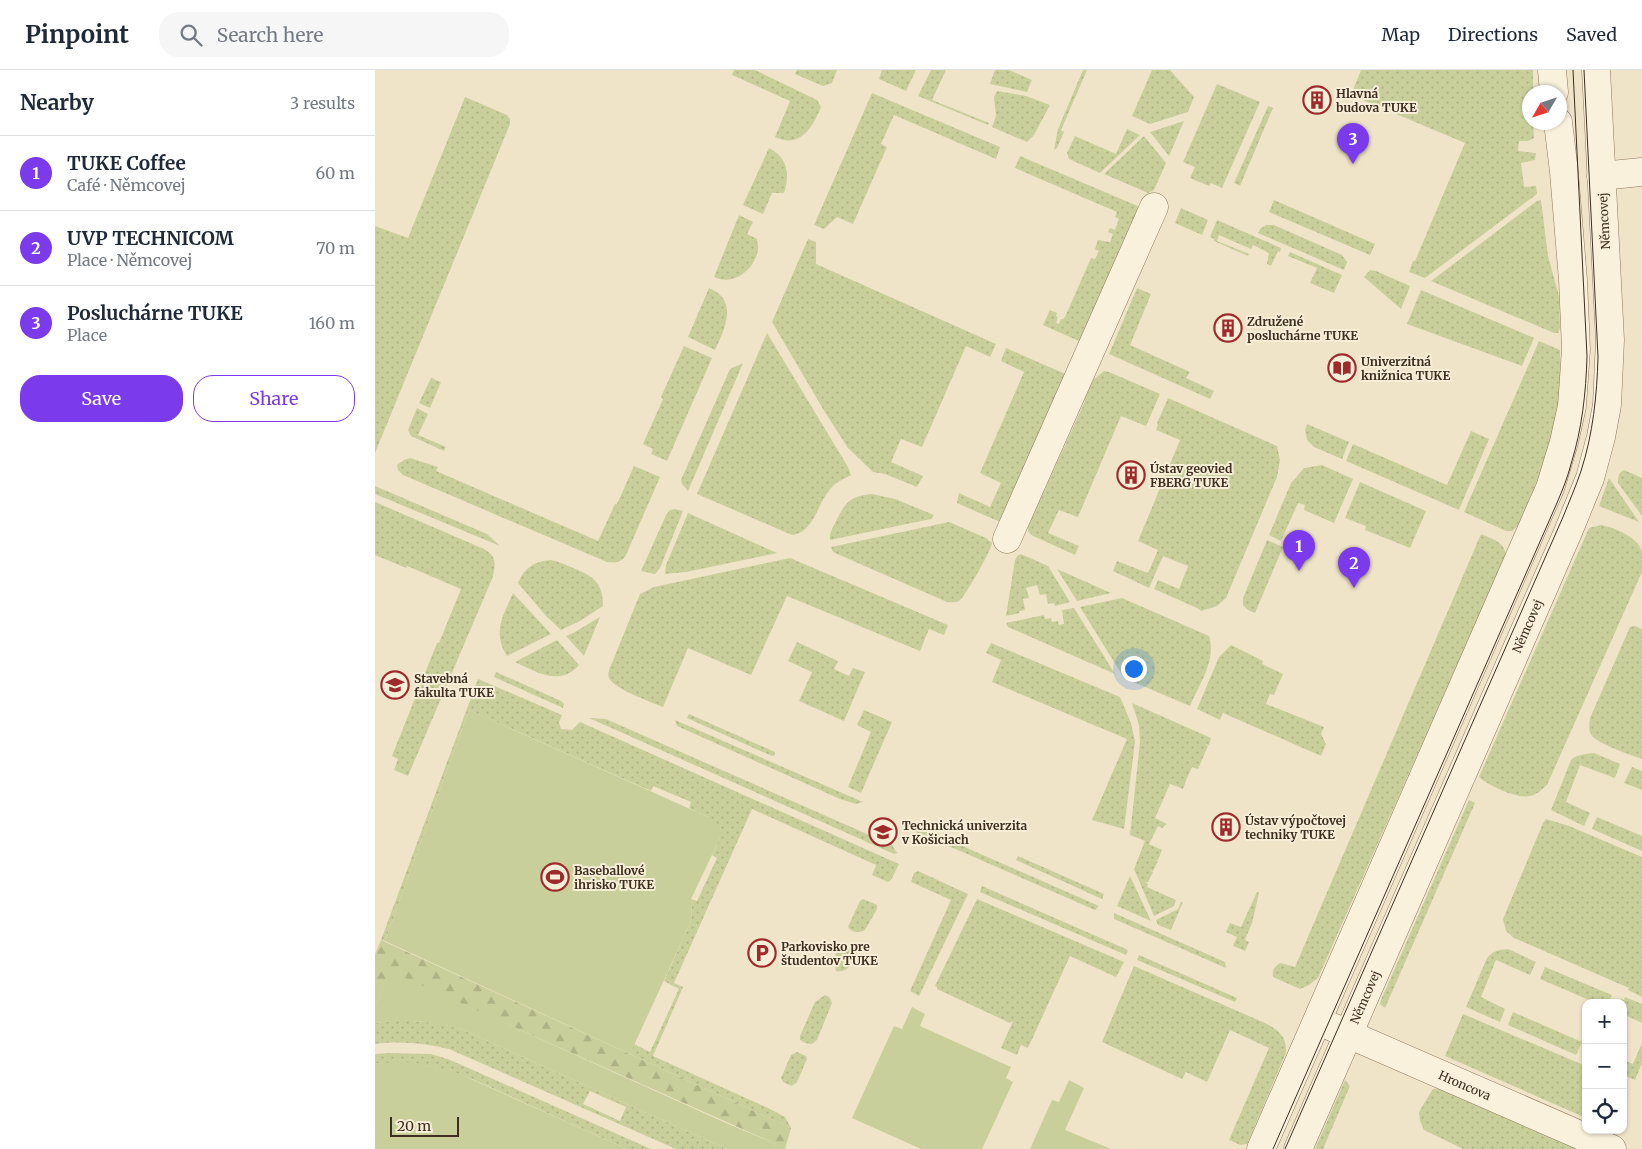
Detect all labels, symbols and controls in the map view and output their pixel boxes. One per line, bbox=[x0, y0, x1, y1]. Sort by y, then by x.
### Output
search box bbox=[159, 12, 509, 57]
text: Pinpoint bbox=[25, 19, 129, 50]
icon: search bbox=[177, 21, 205, 49]
text: Search here bbox=[217, 23, 323, 47]
text: Map bbox=[1382, 23, 1420, 46]
text: Directions bbox=[1448, 23, 1538, 46]
text: Saved bbox=[1566, 23, 1617, 46]
building icon: Hlavná budova TUKE bbox=[1302, 85, 1332, 115]
north arrow bbox=[1522, 85, 1567, 130]
place label: Hlavná budova TUKE bbox=[1336, 86, 1417, 115]
text: Nearby bbox=[20, 89, 94, 116]
text: 3 results bbox=[290, 93, 355, 113]
pin: 3 bbox=[1337, 123, 1369, 164]
text: TUKE Coffee bbox=[67, 151, 186, 175]
text: 1 bbox=[32, 163, 40, 183]
text: 60 m bbox=[315, 163, 355, 183]
text: Café · Němcovej bbox=[67, 175, 186, 195]
street label: Němcovej bbox=[1595, 192, 1613, 250]
text: UVP TECHNICOM bbox=[67, 226, 234, 250]
text: 2 bbox=[31, 238, 41, 258]
text: 70 m bbox=[316, 238, 355, 258]
text: Place · Němcovej bbox=[67, 250, 192, 270]
text: Posluchárne TUKE bbox=[67, 301, 243, 325]
text: 3 bbox=[31, 313, 41, 333]
text: 160 m bbox=[309, 313, 355, 333]
building icon: Združené posluchárne TUKE bbox=[1213, 313, 1243, 343]
place label: Združené posluchárne TUKE bbox=[1247, 314, 1358, 343]
text: Place bbox=[67, 325, 107, 345]
library icon: Univerzitná knižnica TUKE bbox=[1327, 353, 1357, 383]
place label: Univerzitná knižnica TUKE bbox=[1361, 354, 1450, 383]
button: Save bbox=[20, 375, 183, 422]
button: Share bbox=[193, 375, 355, 422]
building icon: Ústav geovied FBERG TUKE bbox=[1116, 460, 1146, 490]
place label: Ústav geovied FBERG TUKE bbox=[1150, 460, 1233, 490]
pin: 1 bbox=[1283, 530, 1315, 571]
pin: 2 bbox=[1338, 547, 1370, 588]
street label: Němcovej bbox=[1509, 597, 1545, 655]
your location bbox=[1121, 656, 1147, 682]
school or university icon: Stavebná fakulta TUKE bbox=[380, 670, 410, 700]
place label: Stavebná fakulta TUKE bbox=[414, 671, 494, 700]
building icon: Ústav výpočtovej techniky TUKE bbox=[1211, 812, 1241, 842]
place label: Ústav výpočtovej techniky TUKE bbox=[1245, 812, 1346, 842]
school or university icon: Technická univerzita v Košiciach bbox=[868, 817, 898, 847]
place label: Technická univerzita v Košiciach bbox=[901, 818, 1028, 847]
sports icon: Baseballové ihrisko TUKE bbox=[540, 862, 570, 892]
place label: Baseballové ihrisko TUKE bbox=[574, 863, 654, 892]
parking icon: Parkovisko pre študentov TUKE bbox=[747, 938, 777, 968]
place label: Parkovisko pre študentov TUKE bbox=[781, 939, 878, 968]
street label: Němcovej bbox=[1346, 968, 1383, 1026]
map controls bbox=[1582, 999, 1627, 1134]
button: + bbox=[1582, 999, 1627, 1044]
button: − bbox=[1582, 1044, 1627, 1089]
street label: Hroncova bbox=[1436, 1067, 1494, 1103]
button: locate bbox=[1582, 1089, 1627, 1134]
scale bar bbox=[390, 1114, 459, 1137]
text: 20 m bbox=[397, 1117, 431, 1135]

